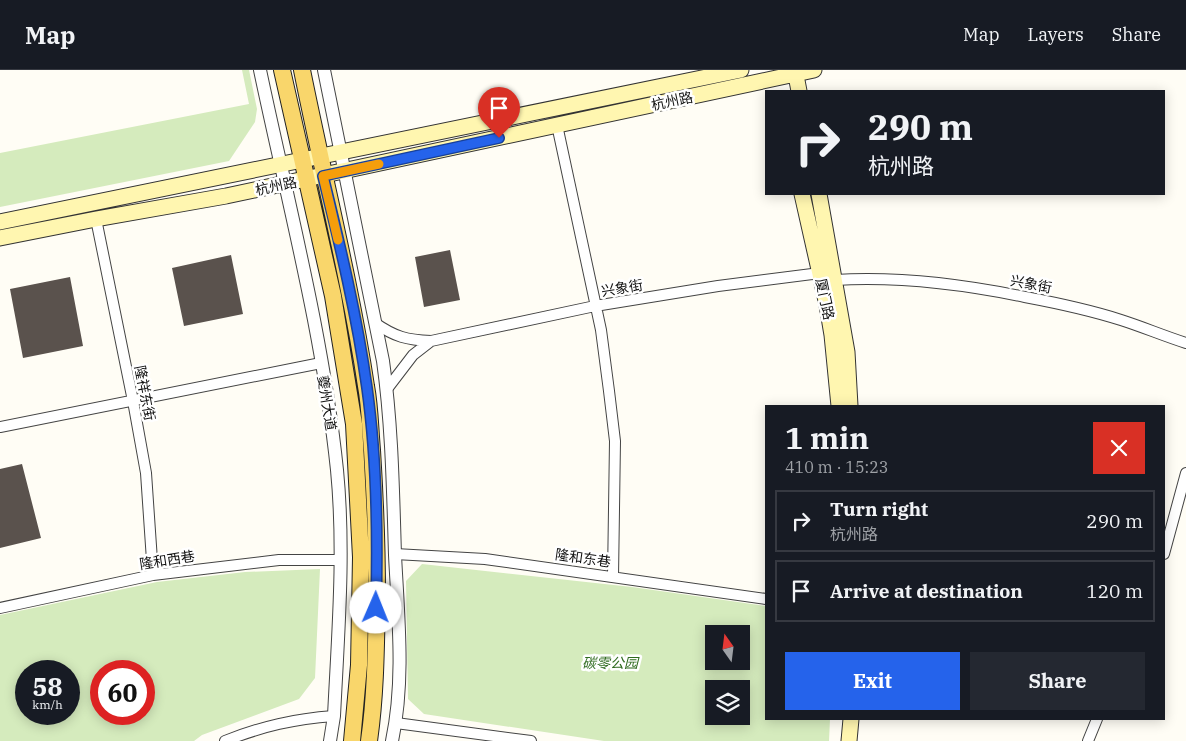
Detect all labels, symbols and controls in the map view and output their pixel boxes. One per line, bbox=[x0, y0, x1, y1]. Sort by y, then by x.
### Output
text: Map bbox=[25, 19, 75, 51]
text: Map bbox=[963, 23, 1000, 46]
text: Layers bbox=[1028, 23, 1084, 46]
text: Share bbox=[1112, 23, 1161, 46]
pin bbox=[478, 87, 520, 138]
street label: 杭州路 bbox=[650, 88, 694, 114]
icon: arrive bbox=[485, 94, 513, 122]
text: 290 m bbox=[868, 104, 973, 150]
icon: right bbox=[785, 110, 850, 175]
text: 杭州路 bbox=[868, 151, 934, 180]
street label: 杭州路 bbox=[254, 173, 298, 199]
street label: 兴象街 bbox=[1009, 271, 1053, 297]
street label: 兴象街 bbox=[600, 276, 644, 300]
street label: 厦门路 bbox=[812, 277, 838, 321]
street label: 隆祥东街 bbox=[131, 364, 159, 422]
street label: 夔州大道 bbox=[314, 374, 340, 432]
text: 1 min bbox=[785, 418, 869, 457]
button: close bbox=[1093, 422, 1145, 474]
text: 410 m · 15:23 bbox=[785, 457, 888, 477]
text: Turn right bbox=[830, 497, 928, 521]
icon: right bbox=[787, 507, 815, 535]
text: 290 m bbox=[1086, 509, 1143, 533]
text: 杭州路 bbox=[830, 524, 878, 544]
street label: 隆和东巷 bbox=[554, 545, 612, 571]
street label: 隆和西巷 bbox=[138, 547, 196, 573]
icon: arrive bbox=[787, 577, 815, 605]
text: Arrive at destination bbox=[830, 579, 1023, 603]
text: 120 m bbox=[1086, 579, 1143, 603]
position arrow bbox=[349, 581, 401, 633]
north arrow bbox=[705, 625, 750, 670]
map controls bbox=[705, 625, 750, 725]
button: Exit bbox=[785, 652, 960, 710]
button: Share bbox=[970, 652, 1145, 710]
park label: 碳零公园 bbox=[582, 654, 640, 672]
speed limit sign: 60 bbox=[90, 660, 155, 725]
text: 58 bbox=[32, 670, 63, 703]
button: layers bbox=[705, 680, 750, 725]
text: km/h bbox=[32, 697, 63, 712]

